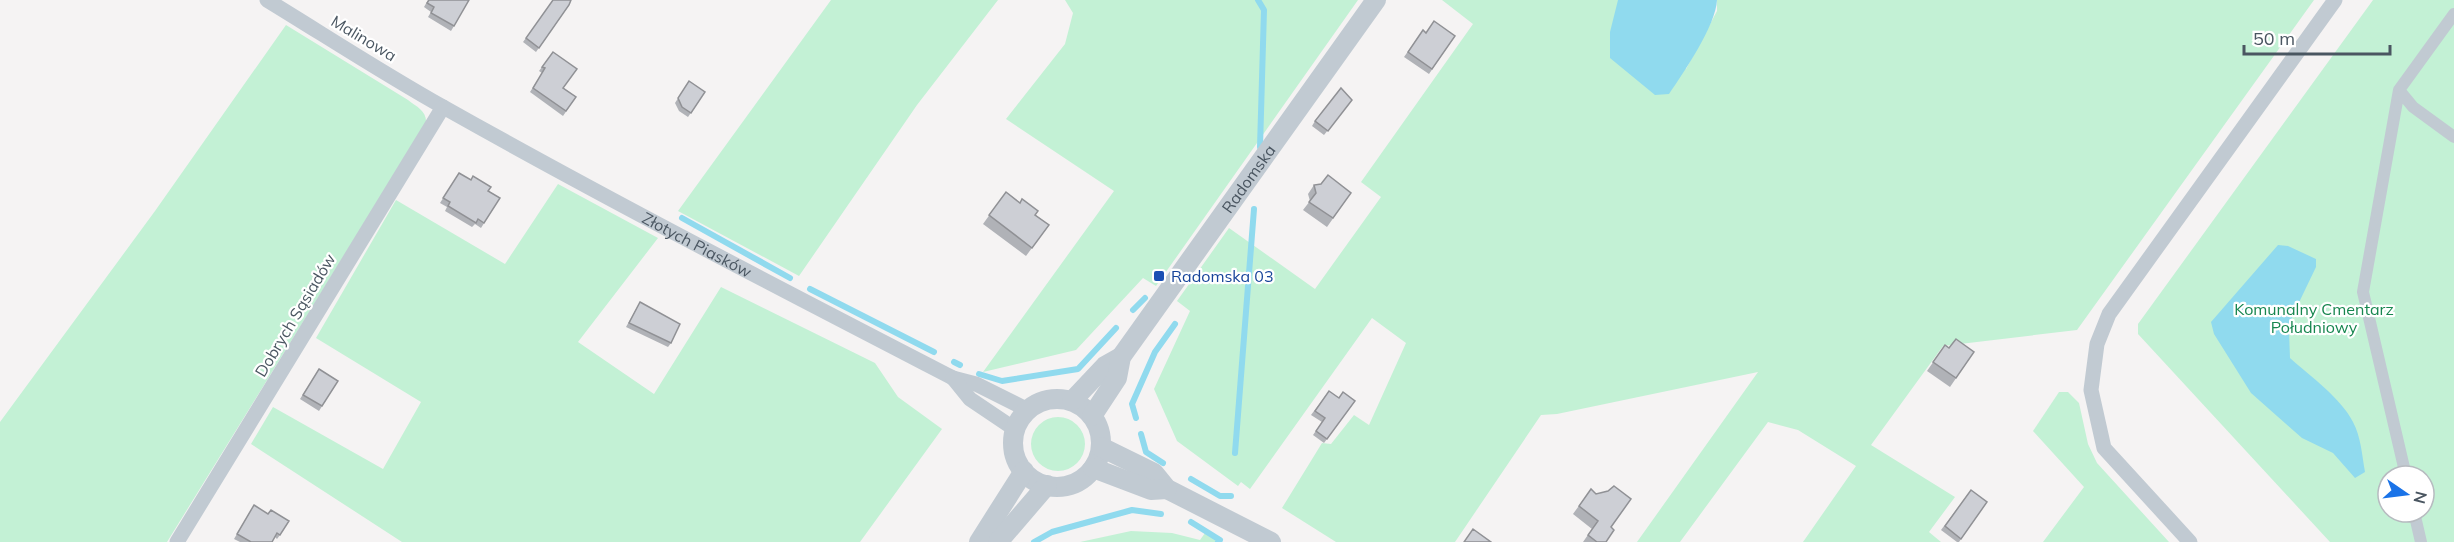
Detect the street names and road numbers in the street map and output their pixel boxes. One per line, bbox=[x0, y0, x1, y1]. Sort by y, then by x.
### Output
street label: Malinowa bbox=[328, 11, 400, 65]
street label: Radomska bbox=[1217, 141, 1280, 217]
street label: Złotych Piasków bbox=[639, 208, 755, 282]
street label: Dobrych Sąsiadów bbox=[250, 250, 340, 380]

